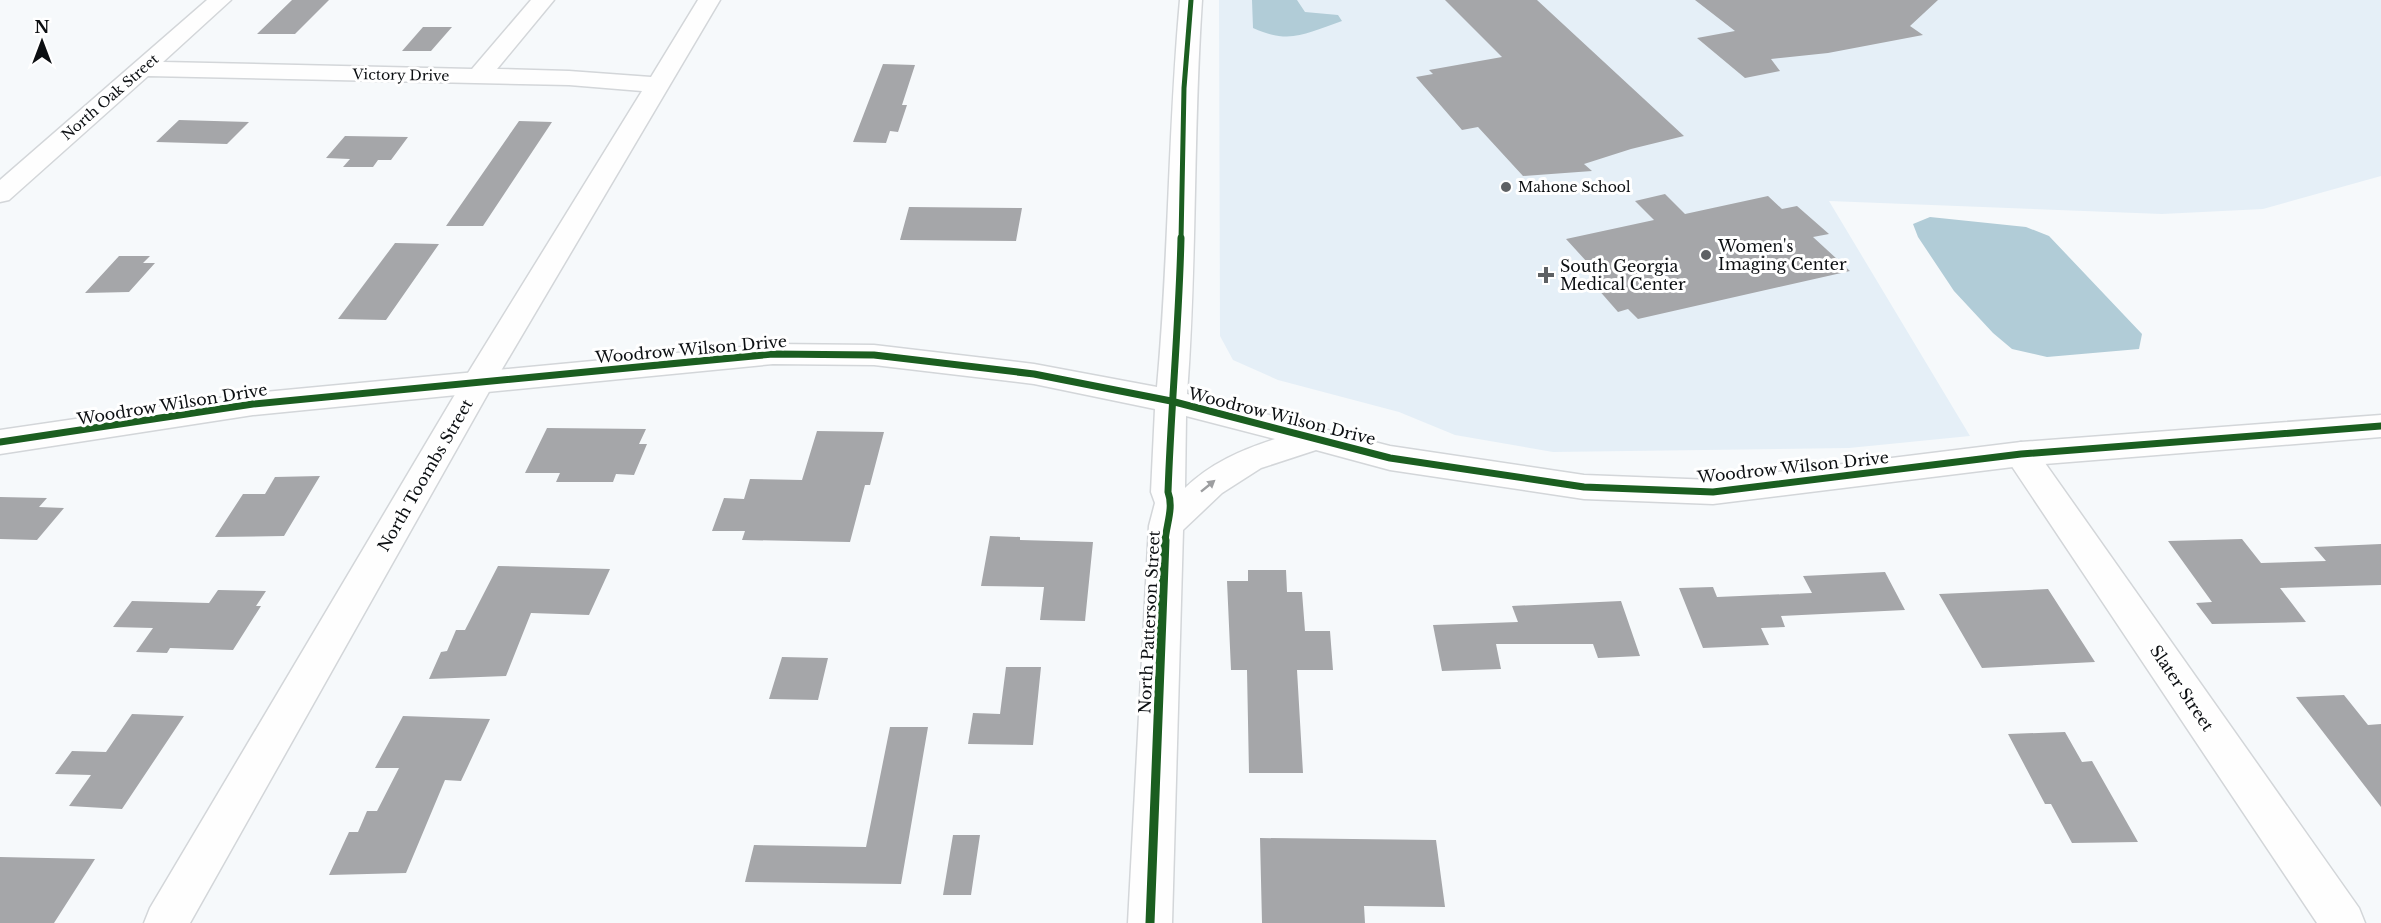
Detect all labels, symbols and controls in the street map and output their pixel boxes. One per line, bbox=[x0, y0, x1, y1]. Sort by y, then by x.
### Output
north arrow bbox=[12, 12, 72, 72]
text: N bbox=[34, 17, 50, 37]
street label: North Oak Street bbox=[58, 50, 163, 144]
street label: Victory Drive bbox=[351, 65, 450, 85]
place label: Mahone School bbox=[1518, 178, 1631, 196]
marker: Mahone School bbox=[1499, 180, 1513, 194]
place label: Women's Imaging Center bbox=[1717, 236, 1847, 274]
marker: Women's Imaging Center bbox=[1699, 248, 1713, 262]
place label: South Georgia Medical Center bbox=[1560, 256, 1686, 294]
marker: South Georgia Medical Center bbox=[1537, 266, 1555, 284]
street label: Woodrow Wilson Drive bbox=[593, 331, 788, 367]
street label: Woodrow Wilson Drive bbox=[74, 379, 269, 429]
street label: Woodrow Wilson Drive bbox=[1185, 383, 1378, 449]
street label: North Toombs Street bbox=[373, 395, 477, 555]
street label: Woodrow Wilson Drive bbox=[1695, 447, 1890, 487]
one-way arrow bbox=[1201, 481, 1216, 493]
street label: North Patterson Street bbox=[1134, 530, 1164, 714]
street label: Slater Street bbox=[2146, 641, 2218, 735]

